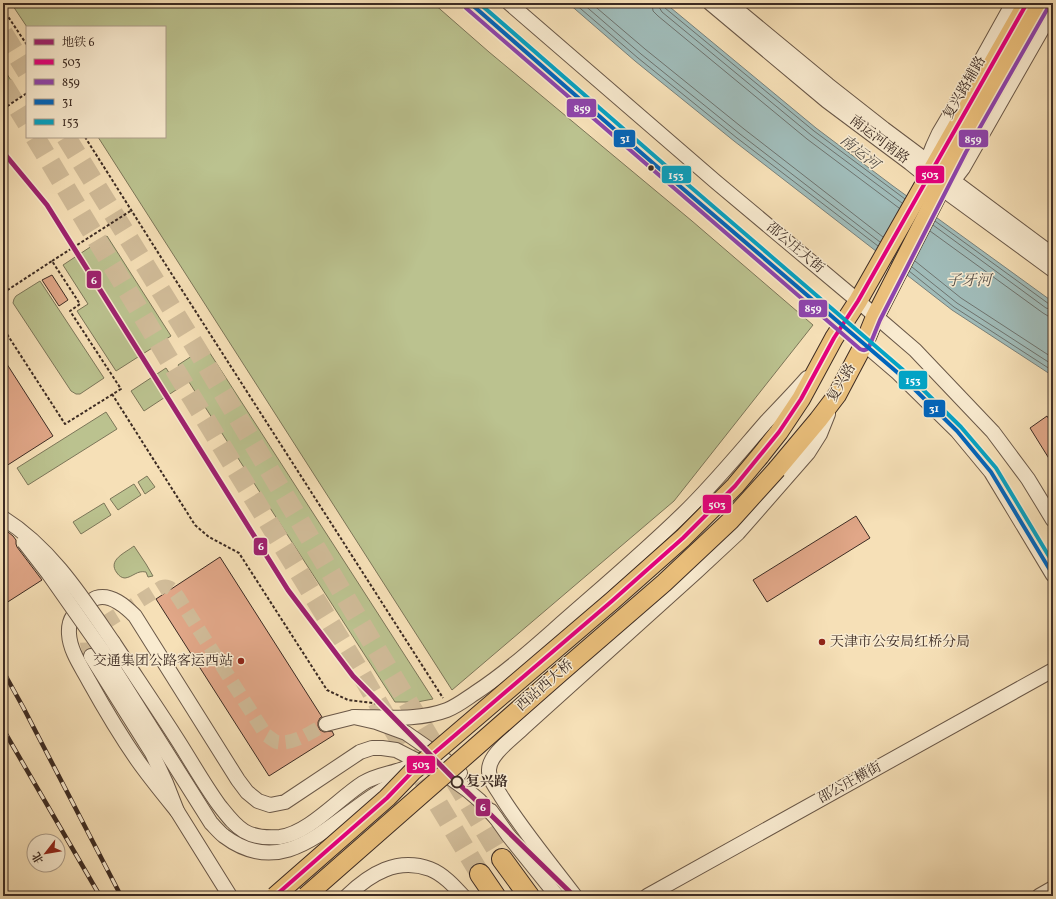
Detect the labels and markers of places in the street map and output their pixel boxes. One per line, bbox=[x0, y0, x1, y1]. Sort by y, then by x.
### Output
unlabelled marker bbox=[646, 163, 656, 173]
place label: 天津市公安局红桥分局 bbox=[830, 633, 970, 652]
marker: 天津市公安局红桥分局 bbox=[817, 637, 827, 647]
place label: 交通集团公路客运西站 bbox=[93, 652, 233, 671]
marker: 交通集团公路客运西站 bbox=[236, 656, 246, 666]
place label: 复兴路 bbox=[466, 773, 508, 792]
marker: 复兴路 bbox=[450, 775, 464, 789]

